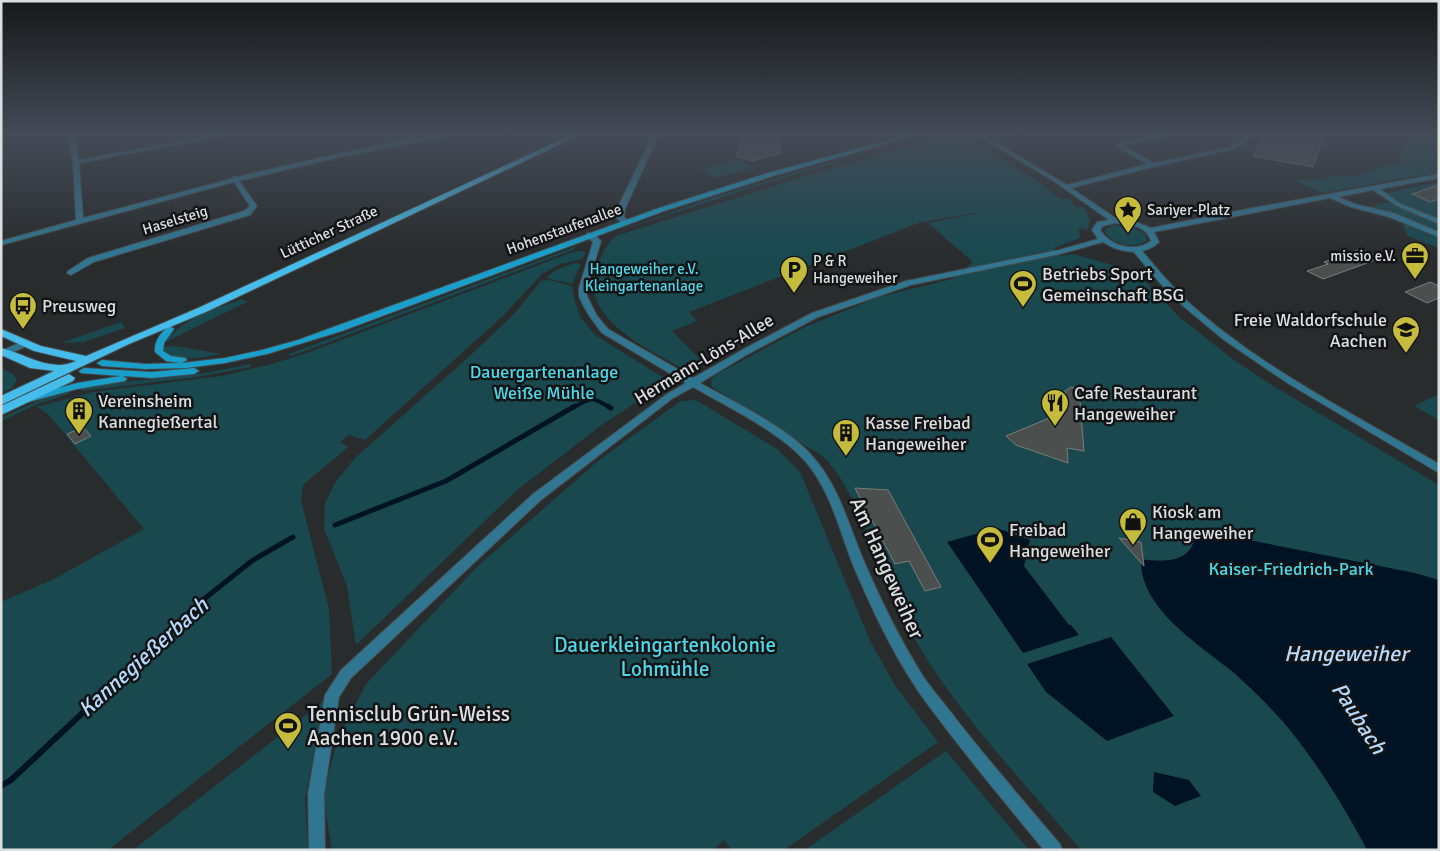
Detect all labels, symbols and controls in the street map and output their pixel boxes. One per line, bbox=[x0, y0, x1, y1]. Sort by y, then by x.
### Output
place icon: Sariyer-Platz bbox=[1113, 195, 1143, 234]
street label: Hohenstaufenallee bbox=[504, 200, 624, 258]
place label: Sariyer-Platz bbox=[1147, 201, 1231, 219]
street label: Haselsteig bbox=[140, 202, 210, 238]
street label: Lütticher Straße bbox=[277, 202, 381, 262]
office icon: missio e.V. bbox=[1400, 241, 1430, 280]
place label: missio e.V. bbox=[1330, 247, 1396, 265]
place label: P & R Hangeweiher bbox=[813, 252, 898, 287]
parking icon: P & R Hangeweiher bbox=[779, 255, 809, 294]
park label: Hangeweiher e.V. Kleingartenanlage bbox=[585, 260, 703, 295]
place label: Betriebs Sport Gemeinschaft BSG bbox=[1042, 263, 1184, 306]
sports icon: Betriebs Sport Gemeinschaft BSG bbox=[1008, 269, 1038, 308]
bus stop icon: Preusweg bbox=[8, 291, 38, 330]
place label: Preusweg bbox=[42, 295, 116, 317]
street label: Hermann-Löns-Allee bbox=[630, 309, 778, 409]
place label: Freie Waldorfschule Aachen bbox=[1234, 309, 1387, 352]
school or university icon: Freie Waldorfschule Aachen bbox=[1391, 315, 1421, 354]
park label: Dauergartenanlage Weiße Mühle bbox=[470, 361, 618, 404]
place label: Cafe Restaurant Hangeweiher bbox=[1074, 382, 1197, 425]
restaurant icon: Cafe Restaurant Hangeweiher bbox=[1040, 388, 1070, 427]
place label: Vereinsheim Kannegießertal bbox=[98, 390, 218, 433]
building icon: Vereinsheim Kannegießertal bbox=[64, 396, 94, 435]
place label: Kasse Freibad Hangeweiher bbox=[865, 412, 971, 455]
building icon: Kasse Freibad Hangeweiher bbox=[831, 418, 861, 457]
street label: Am Hangeweiher bbox=[844, 493, 930, 643]
place label: Kiosk am Hangeweiher bbox=[1152, 501, 1254, 544]
shop icon: Kiosk am Hangeweiher bbox=[1118, 507, 1148, 546]
place label: Freibad Hangeweiher bbox=[1009, 519, 1111, 562]
sports icon: Freibad Hangeweiher bbox=[975, 525, 1005, 564]
park label: Kaiser-Friedrich-Park bbox=[1209, 558, 1373, 580]
water label: Kannegießerbach bbox=[72, 591, 214, 722]
park label: Dauerkleingartenkolonie Lohmühle bbox=[554, 632, 776, 682]
water label: Hangeweiher bbox=[1284, 640, 1411, 667]
water label: Paubach bbox=[1326, 677, 1393, 760]
place label: Tennisclub Grün-Weiss Aachen 1900 e.V. bbox=[307, 701, 510, 751]
sports icon: Tennisclub Grün-Weiss Aachen 1900 e.V. bbox=[273, 711, 303, 750]

